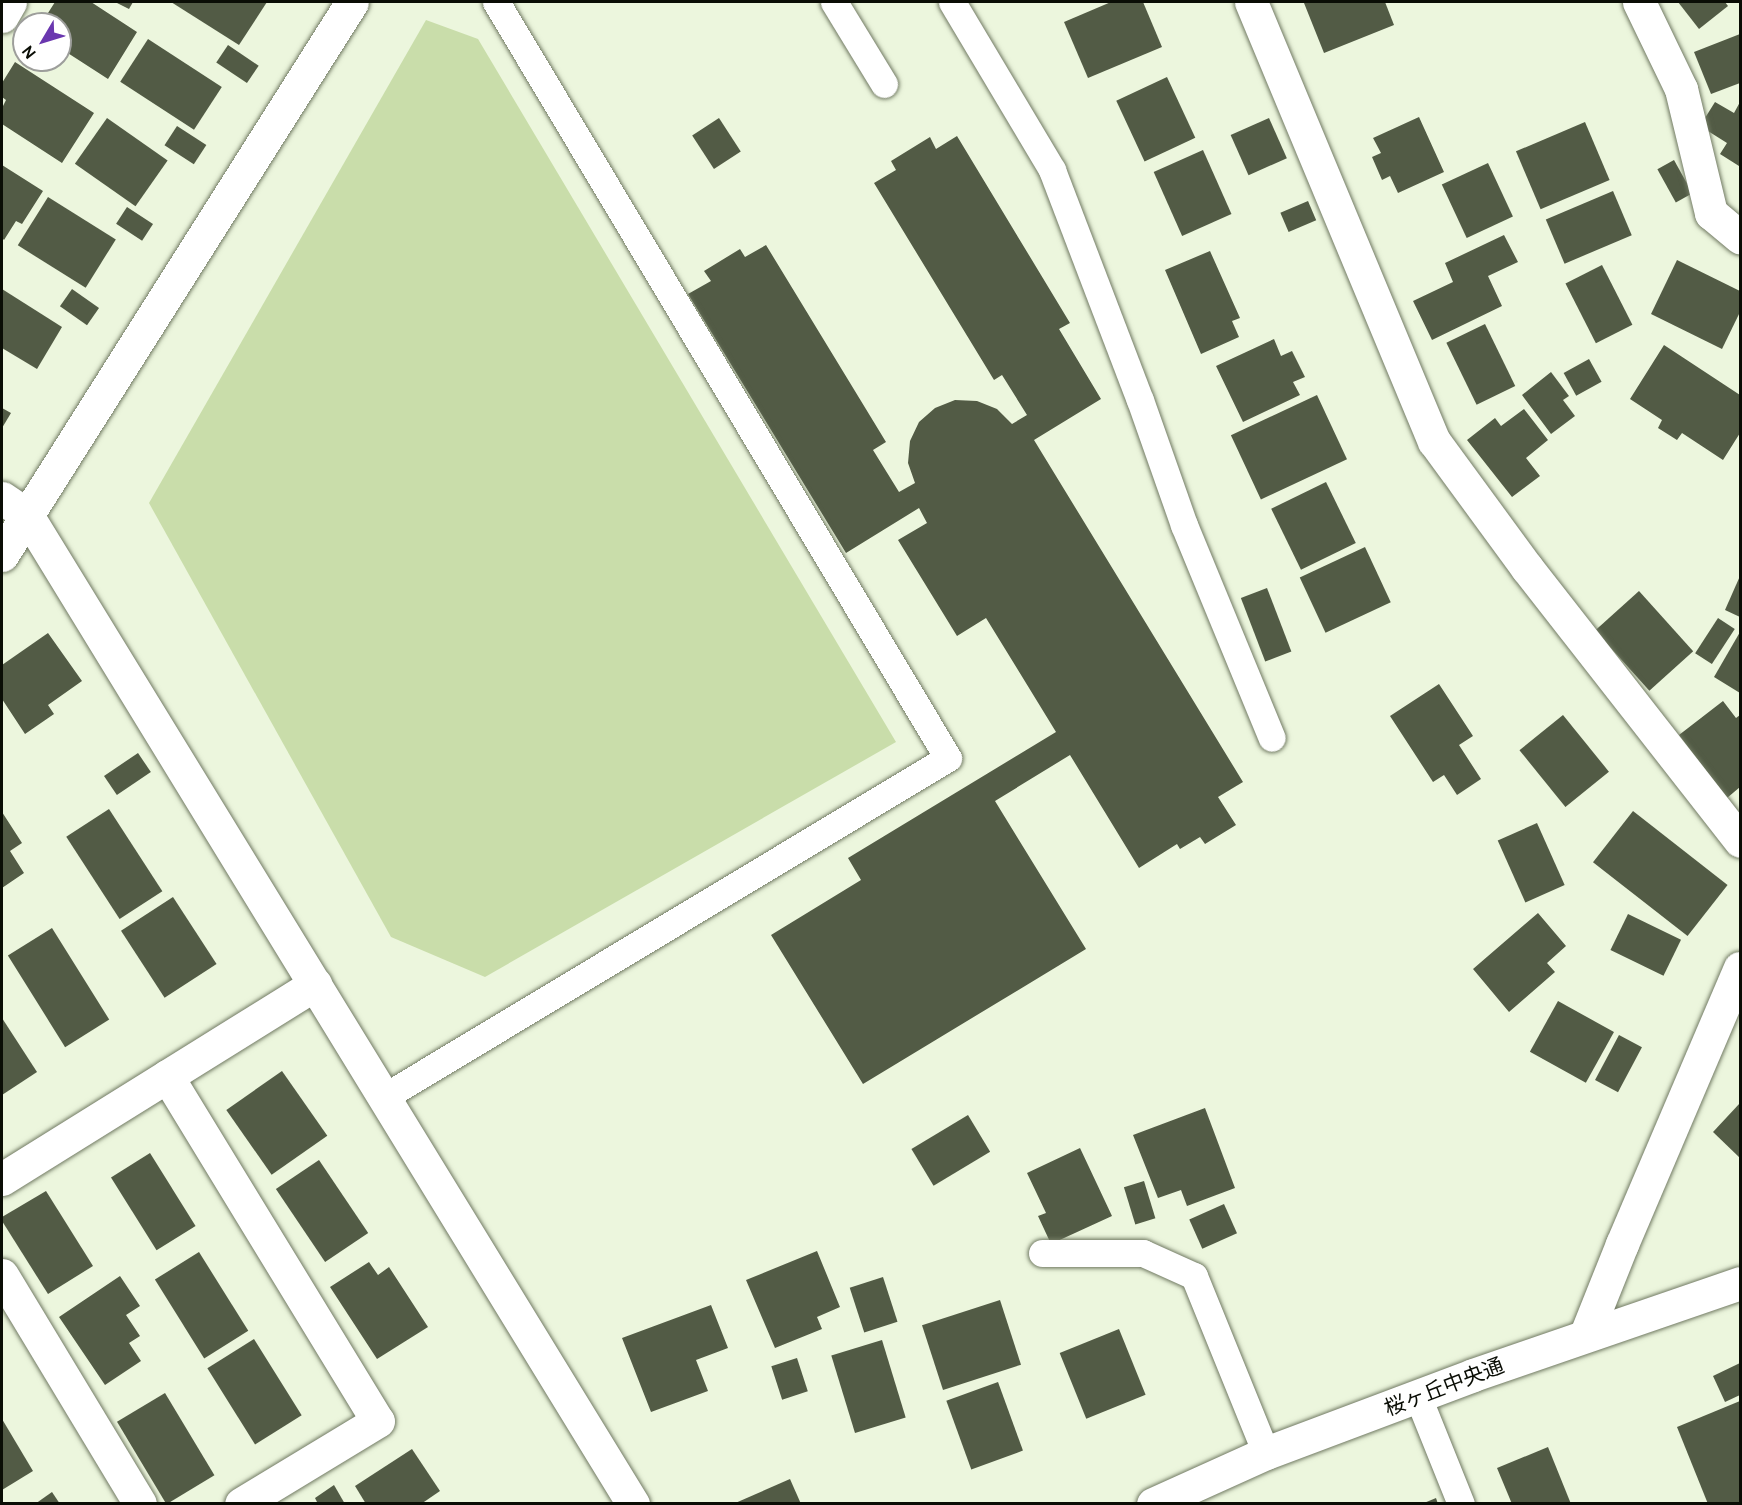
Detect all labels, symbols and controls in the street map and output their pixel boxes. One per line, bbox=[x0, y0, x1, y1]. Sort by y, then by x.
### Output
north arrow bbox=[12, 12, 72, 72]
text: N bbox=[18, 42, 40, 62]
street label: 桜ヶ丘中央通 bbox=[1381, 1353, 1507, 1421]

